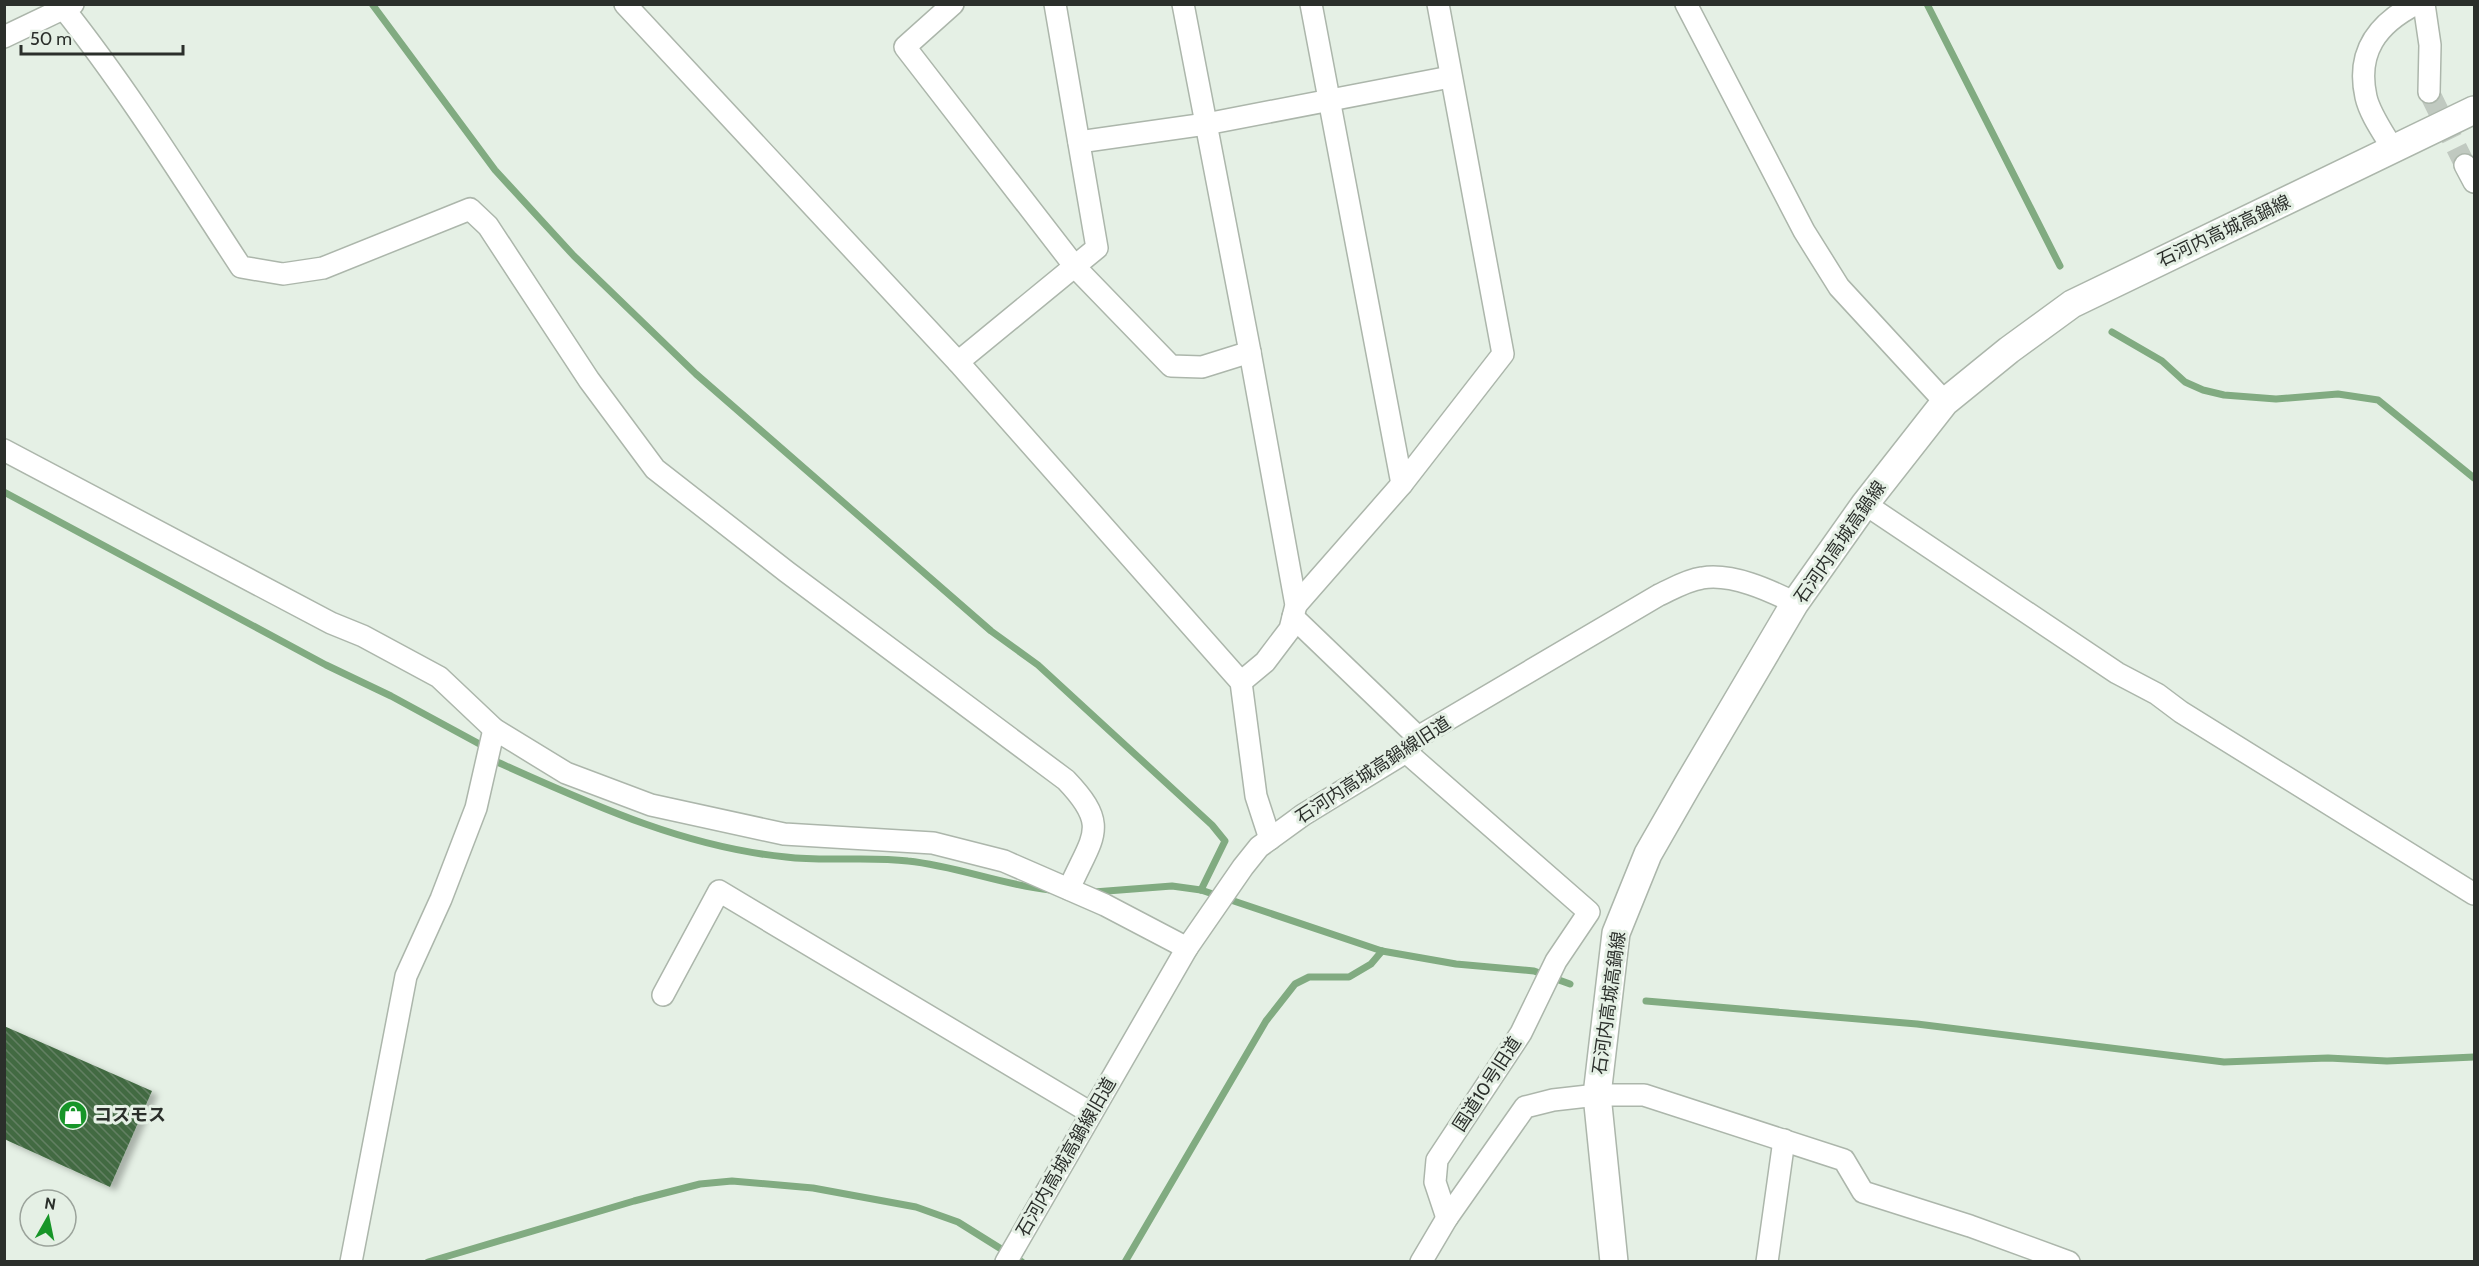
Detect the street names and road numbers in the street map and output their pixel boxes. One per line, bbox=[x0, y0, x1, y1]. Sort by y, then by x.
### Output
street label: 石河内高城高鍋線 bbox=[2154, 191, 2294, 271]
street label: 石河内高城高鍋線 bbox=[1790, 477, 1890, 607]
street label: 石河内高城高鍋線旧道 bbox=[1292, 712, 1454, 828]
street label: 石河内高城高鍋線 bbox=[1588, 930, 1630, 1076]
street label: 国道10号旧道 bbox=[1448, 1033, 1526, 1135]
street label: 石河内高城高鍋線旧道 bbox=[1011, 1074, 1121, 1240]

